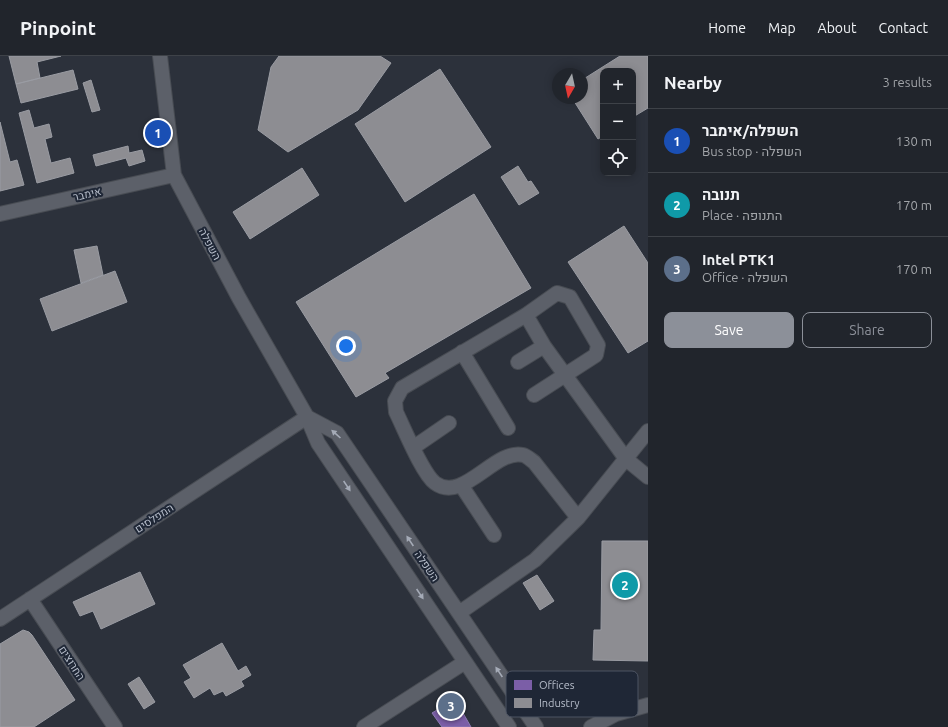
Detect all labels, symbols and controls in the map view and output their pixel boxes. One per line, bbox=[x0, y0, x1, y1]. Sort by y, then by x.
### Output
text: Pinpoint bbox=[20, 17, 96, 39]
text: Home bbox=[708, 20, 746, 36]
text: Map bbox=[768, 20, 796, 36]
text: About bbox=[818, 20, 857, 36]
text: Contact bbox=[879, 20, 928, 36]
north arrow bbox=[552, 68, 588, 104]
map controls bbox=[600, 68, 636, 176]
button: + bbox=[600, 68, 636, 104]
text: Nearby bbox=[664, 73, 722, 92]
text: 3 results bbox=[882, 75, 932, 89]
button: − bbox=[600, 104, 636, 140]
pin: 1 bbox=[145, 118, 171, 148]
text: השפלה/אימבר bbox=[702, 122, 798, 139]
text: 1 bbox=[673, 134, 681, 148]
text: 130 m bbox=[896, 134, 932, 148]
button: locate bbox=[600, 140, 636, 176]
text: Bus stop · השפלה bbox=[702, 144, 802, 158]
street label: אימבר bbox=[72, 185, 102, 203]
text: תנובה bbox=[702, 186, 740, 203]
text: 2 bbox=[673, 198, 681, 212]
text: 170 m bbox=[896, 198, 932, 212]
text: Place · התנופה bbox=[702, 208, 782, 222]
street label: השפלה bbox=[197, 226, 223, 262]
text: Intel PTK1 bbox=[702, 251, 775, 268]
text: 3 bbox=[673, 262, 681, 276]
text: 170 m bbox=[896, 262, 932, 276]
text: Office · השפלה bbox=[702, 270, 788, 284]
button: Save bbox=[664, 312, 794, 348]
button: Share bbox=[802, 312, 932, 348]
your location bbox=[336, 336, 356, 356]
one-way arrow bbox=[331, 430, 341, 439]
one-way arrow bbox=[344, 481, 351, 492]
street label: המפלסים bbox=[133, 501, 175, 535]
one-way arrow bbox=[406, 535, 414, 546]
street label: השפלה bbox=[412, 548, 442, 584]
pin: 2 bbox=[612, 570, 638, 600]
one-way arrow bbox=[416, 589, 424, 600]
street label: החרוצים bbox=[57, 644, 87, 682]
one-way arrow bbox=[495, 666, 503, 677]
legend bbox=[506, 671, 638, 717]
text: Offices bbox=[539, 679, 575, 691]
pin: 3 bbox=[438, 691, 464, 721]
text: Industry bbox=[539, 697, 580, 709]

